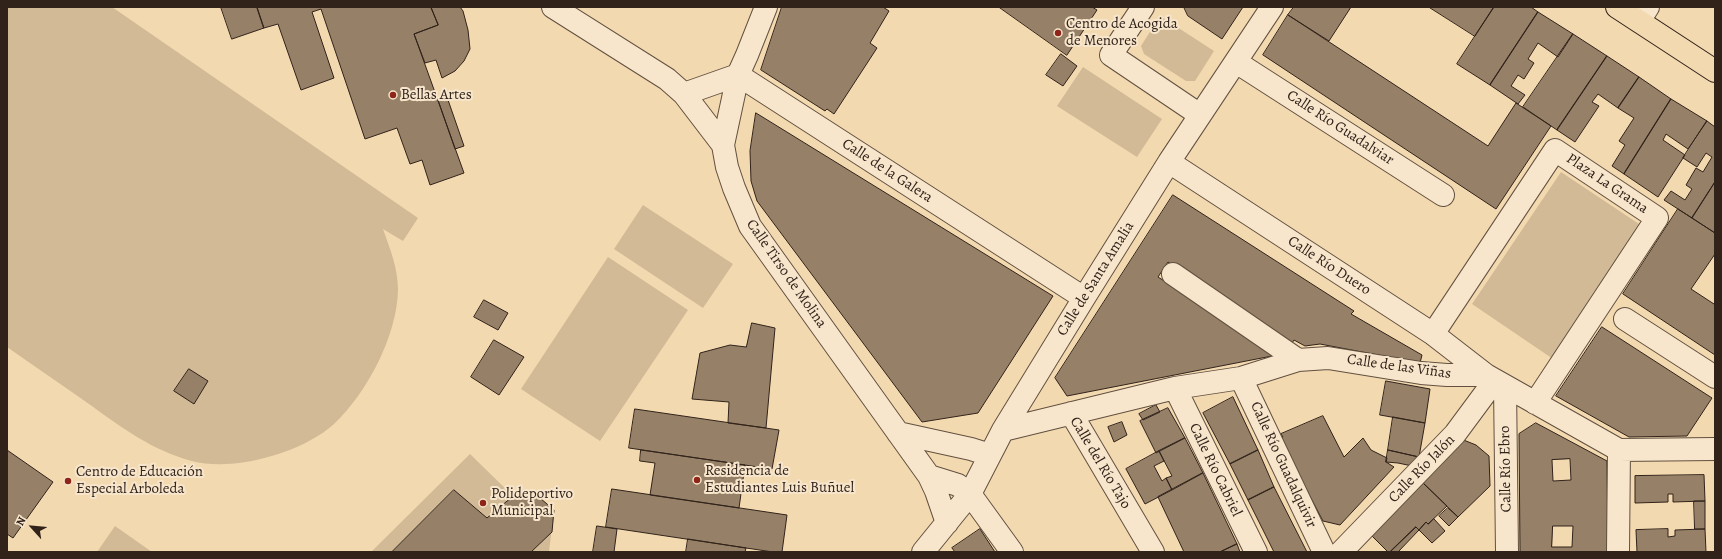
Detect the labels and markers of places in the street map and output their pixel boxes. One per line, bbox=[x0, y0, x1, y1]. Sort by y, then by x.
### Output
place label: Centro de Acogida de Menores bbox=[1066, 15, 1178, 50]
marker: Centro de Acogida de Menores bbox=[1053, 28, 1063, 38]
place label: Bellas Artes bbox=[401, 86, 472, 104]
marker: Bellas Artes bbox=[388, 90, 398, 100]
place label: Residencia de Estudiantes Luis Buñuel bbox=[705, 462, 854, 497]
place label: Centro de Educación Especial Arboleda bbox=[76, 463, 203, 498]
marker: Residencia de Estudiantes Luis Buñuel bbox=[692, 475, 702, 485]
marker: Centro de Educación Especial Arboleda bbox=[63, 476, 73, 486]
place label: Polideportivo Municipal bbox=[491, 485, 573, 520]
marker: Polideportivo Municipal bbox=[478, 498, 488, 508]

